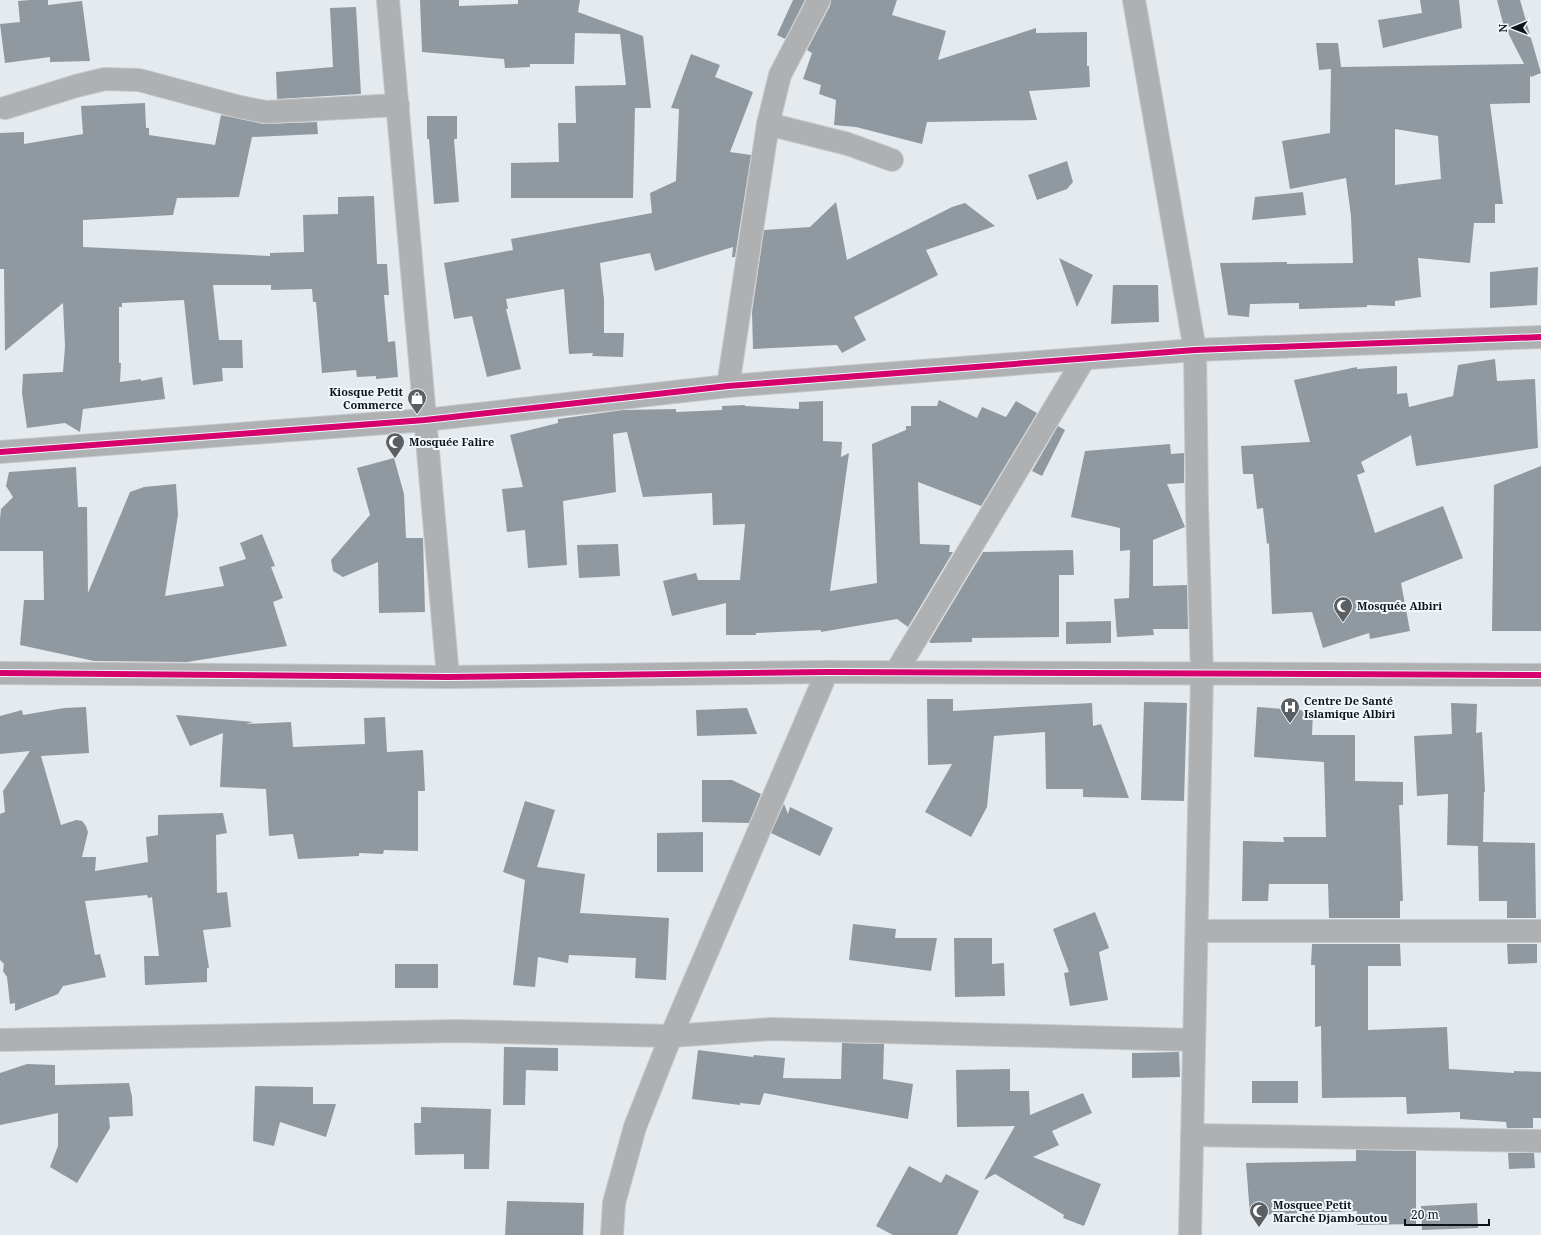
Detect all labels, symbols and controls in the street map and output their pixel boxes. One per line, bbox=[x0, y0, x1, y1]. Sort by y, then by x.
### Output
north arrow bbox=[1493, 8, 1533, 48]
text: N bbox=[1495, 23, 1510, 33]
place label: Kiosque Petit Commerce bbox=[329, 384, 404, 412]
shop icon: Kiosque Petit Commerce bbox=[406, 387, 428, 415]
mosque icon: Mosquée Falire bbox=[384, 431, 406, 459]
place label: Mosquée Falire bbox=[409, 434, 494, 449]
mosque icon: Mosquée Albiri bbox=[1332, 595, 1354, 623]
place label: Mosquée Albiri bbox=[1357, 598, 1442, 613]
place label: Centre De Santé Islamique Albiri bbox=[1304, 693, 1395, 721]
hospital icon: Centre De Santé Islamique Albiri bbox=[1279, 696, 1301, 724]
place label: Mosquee Petit Marché Djamboutou bbox=[1273, 1197, 1388, 1225]
mosque icon: Mosquee Petit Marché Djamboutou bbox=[1248, 1200, 1270, 1228]
scale bar bbox=[1405, 1201, 1489, 1227]
text: 20 m bbox=[1411, 1206, 1439, 1223]

